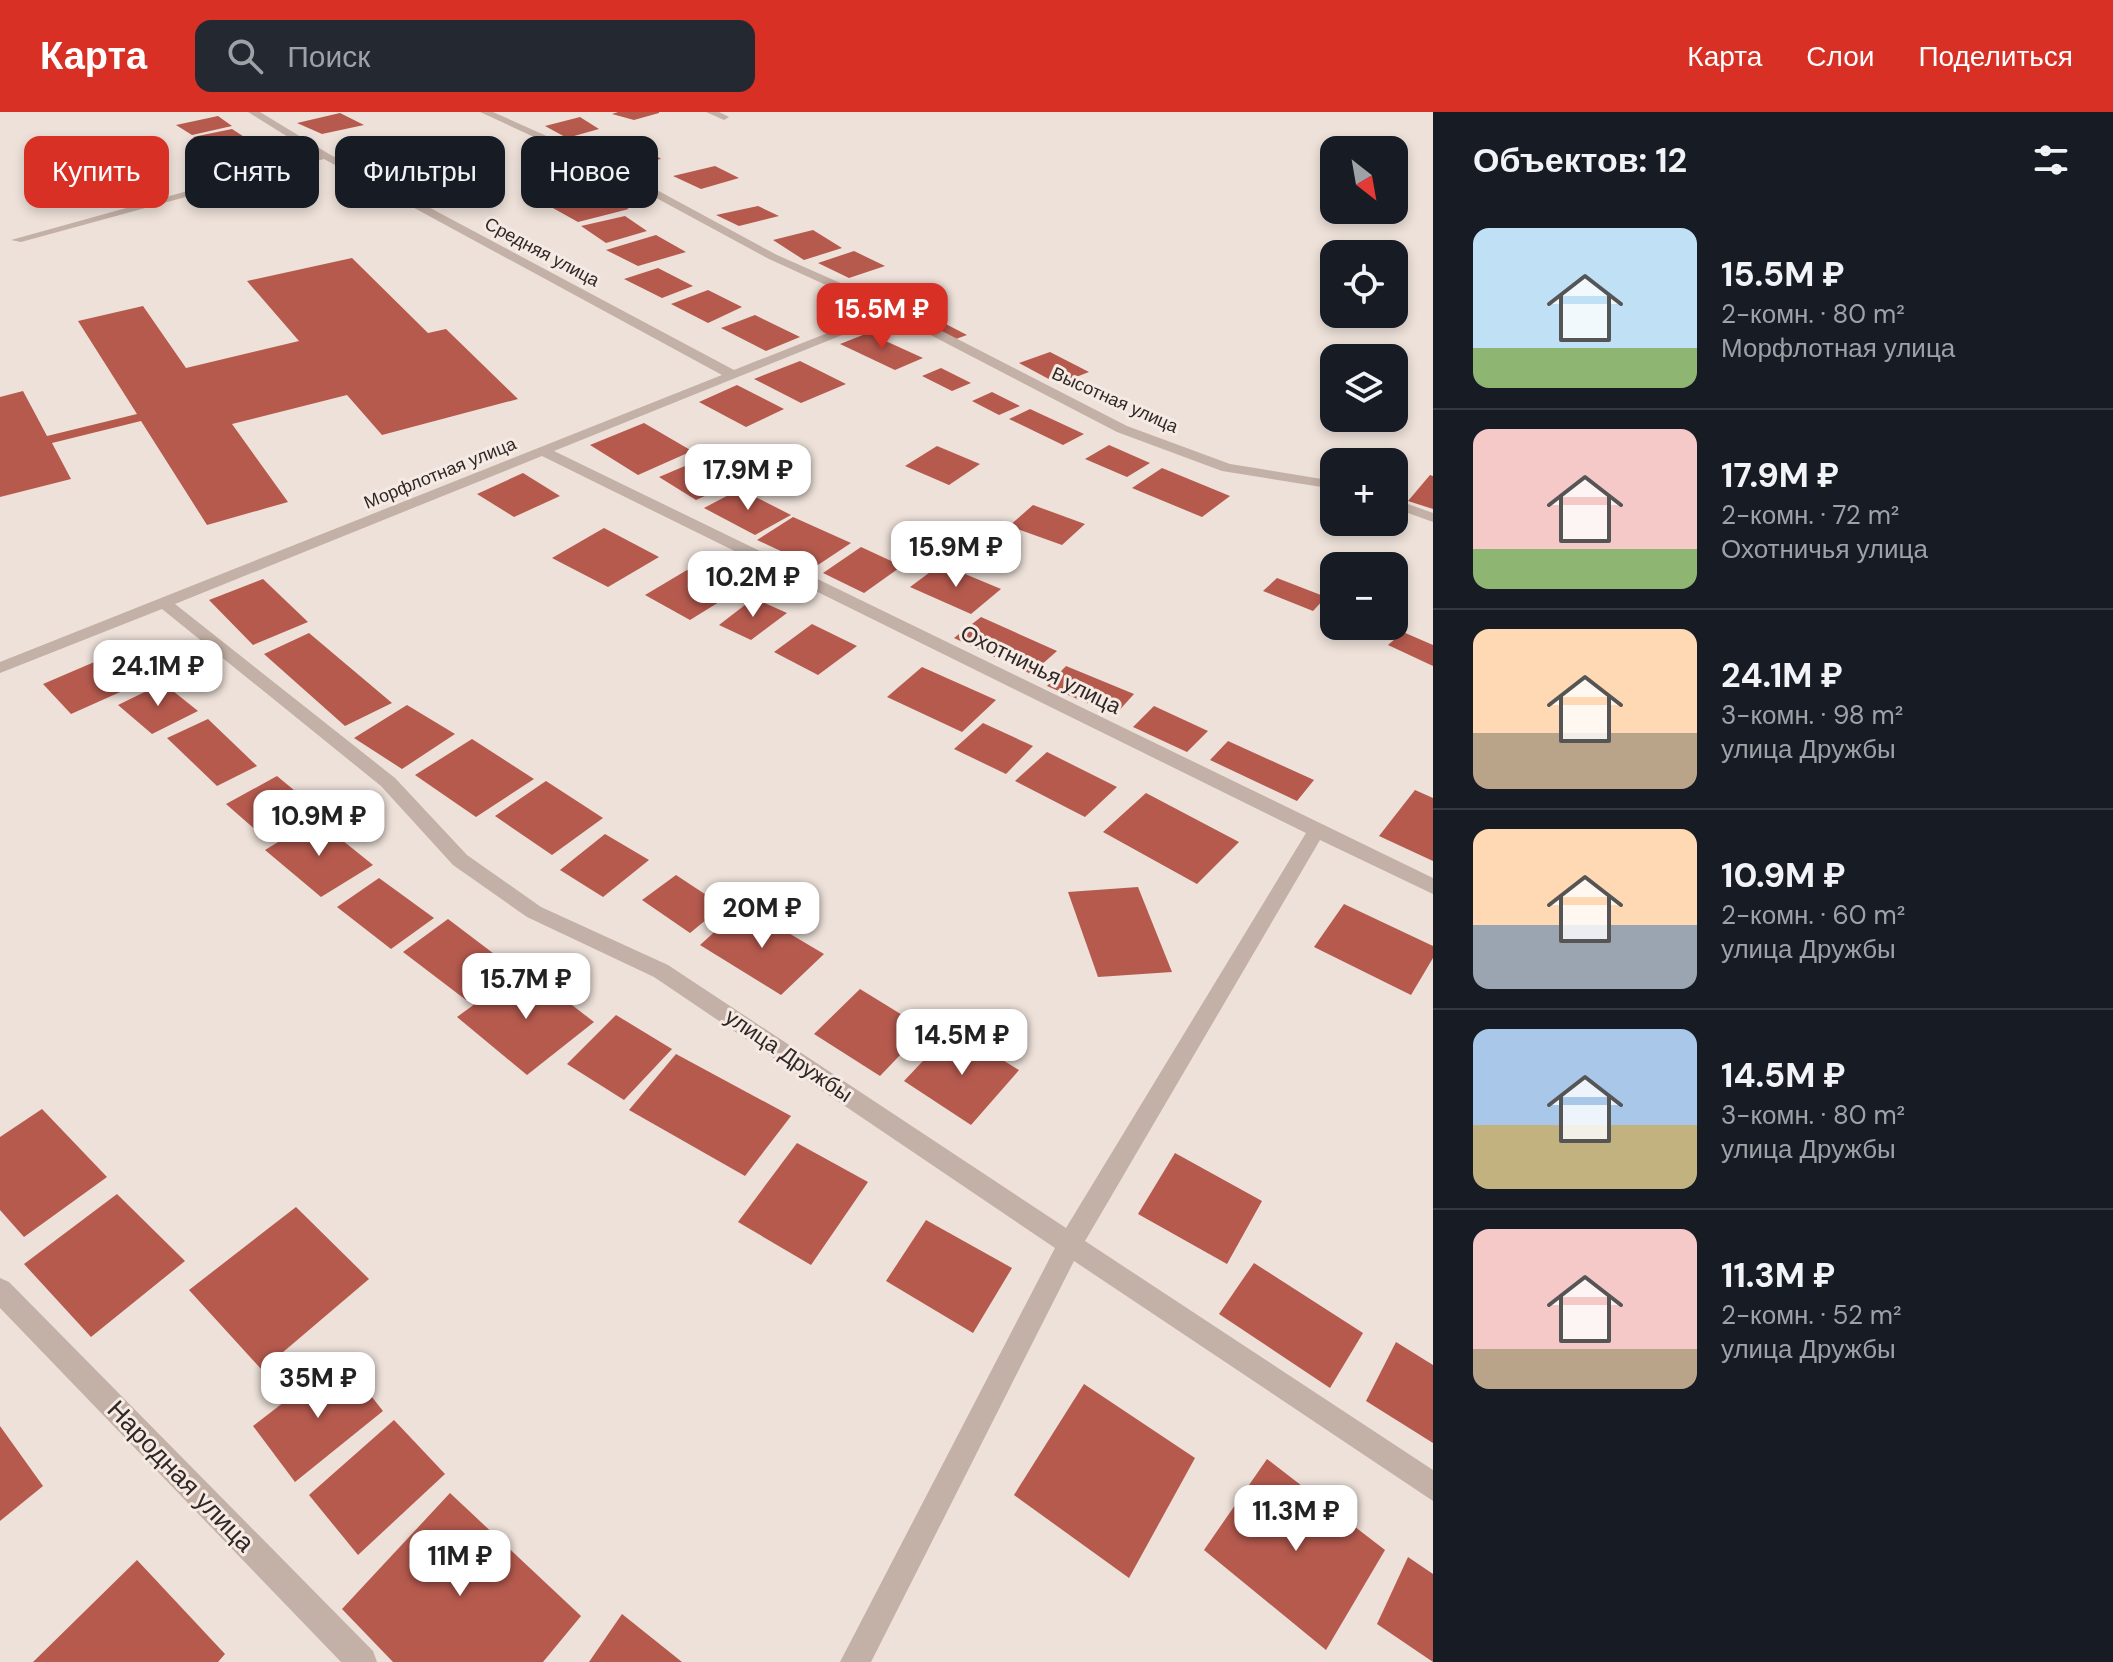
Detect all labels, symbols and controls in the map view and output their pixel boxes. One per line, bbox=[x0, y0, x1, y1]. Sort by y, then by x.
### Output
search box bbox=[195, 20, 755, 92]
text: Карта bbox=[40, 31, 147, 81]
icon: search bbox=[223, 34, 267, 78]
text: Поиск bbox=[287, 37, 370, 76]
text: Карта bbox=[1687, 38, 1762, 75]
text: Слои bbox=[1806, 38, 1874, 75]
text: Поделиться bbox=[1918, 38, 2073, 75]
chip: Купить bbox=[24, 136, 169, 208]
chip: Снять bbox=[185, 136, 319, 208]
chip: Фильтры bbox=[335, 136, 505, 208]
chip: Новое bbox=[521, 136, 658, 208]
north arrow bbox=[1320, 136, 1408, 224]
map controls bbox=[1320, 136, 1408, 640]
text: Объектов: 12 bbox=[1473, 138, 1687, 183]
icon: filters bbox=[2029, 138, 2073, 182]
street label: Средняя улица bbox=[480, 212, 604, 293]
button: locate bbox=[1320, 240, 1408, 328]
text: 15.5M ₽ bbox=[1721, 252, 1845, 297]
icon: home bbox=[1537, 260, 1633, 356]
pin: 15.5M ₽ bbox=[808, 283, 956, 351]
text: 15.5M ₽ bbox=[835, 292, 929, 326]
text: 2-комн. · 80 m² bbox=[1721, 297, 1905, 331]
text: Морфлотная улица bbox=[1721, 331, 1955, 365]
button: layers bbox=[1320, 344, 1408, 432]
street label: Высотная улица bbox=[1048, 361, 1183, 439]
street label: Морфлотная улица bbox=[360, 431, 521, 515]
pin: 17.9M ₽ bbox=[674, 444, 822, 512]
button: + bbox=[1320, 448, 1408, 536]
text: 17.9M ₽ bbox=[703, 453, 793, 487]
text: 17.9M ₽ bbox=[1721, 453, 1839, 498]
icon: home bbox=[1537, 461, 1633, 557]
text: 2-комн. · 72 m² bbox=[1721, 498, 1899, 532]
pin: 15.9M ₽ bbox=[882, 521, 1030, 589]
text: 15.9M ₽ bbox=[909, 530, 1003, 564]
text: Охотничья улица bbox=[1721, 532, 1928, 566]
pin: 10.2M ₽ bbox=[679, 551, 827, 619]
button: − bbox=[1320, 552, 1408, 640]
text: 10.2M ₽ bbox=[706, 560, 800, 594]
street label: Охотничья улица bbox=[956, 618, 1126, 721]
pin: 24.1M ₽ bbox=[84, 640, 232, 708]
text: 24.1M ₽ bbox=[111, 649, 205, 683]
text: 24.1M ₽ bbox=[1721, 653, 1843, 698]
icon: home bbox=[1537, 661, 1633, 757]
text: 3-комн. · 98 m² bbox=[1721, 698, 1903, 732]
text: улица Дружбы bbox=[1721, 732, 1896, 766]
pin: 10.9M ₽ bbox=[245, 790, 393, 858]
text: 10.9M ₽ bbox=[271, 799, 367, 833]
text: 10.9M ₽ bbox=[1721, 853, 1845, 898]
icon: home bbox=[1537, 861, 1633, 957]
pin: 20M ₽ bbox=[706, 882, 818, 950]
text: 20M ₽ bbox=[722, 891, 802, 925]
text: 2-комн. · 60 m² bbox=[1721, 898, 1905, 932]
text: улица Дружбы bbox=[1721, 932, 1896, 966]
pin: 15.7M ₽ bbox=[452, 953, 600, 1021]
text: 15.7M ₽ bbox=[480, 962, 572, 996]
street label: улица Дружбы bbox=[719, 1002, 858, 1109]
pin: 14.5M ₽ bbox=[888, 1009, 1036, 1077]
text: 14.5M ₽ bbox=[914, 1018, 1010, 1052]
text: 14.5M ₽ bbox=[1721, 1053, 1846, 1098]
icon: home bbox=[1537, 1061, 1633, 1157]
text: 3-комн. · 80 m² bbox=[1721, 1098, 1905, 1132]
text: улица Дружбы bbox=[1721, 1132, 1896, 1166]
text: 11.3M ₽ bbox=[1721, 1253, 1835, 1298]
icon: home bbox=[1537, 1261, 1633, 1357]
text: 2-комн. · 52 m² bbox=[1721, 1298, 1902, 1332]
text: улица Дружбы bbox=[1721, 1332, 1896, 1366]
pin: 35M ₽ bbox=[262, 1352, 374, 1420]
text: 35M ₽ bbox=[279, 1361, 357, 1395]
street label: Народная улица bbox=[100, 1393, 262, 1559]
pin: 11.3M ₽ bbox=[1222, 1485, 1370, 1553]
text: 11.3M ₽ bbox=[1252, 1494, 1340, 1528]
pin: 11M ₽ bbox=[404, 1530, 516, 1598]
text: 11M ₽ bbox=[427, 1539, 493, 1573]

